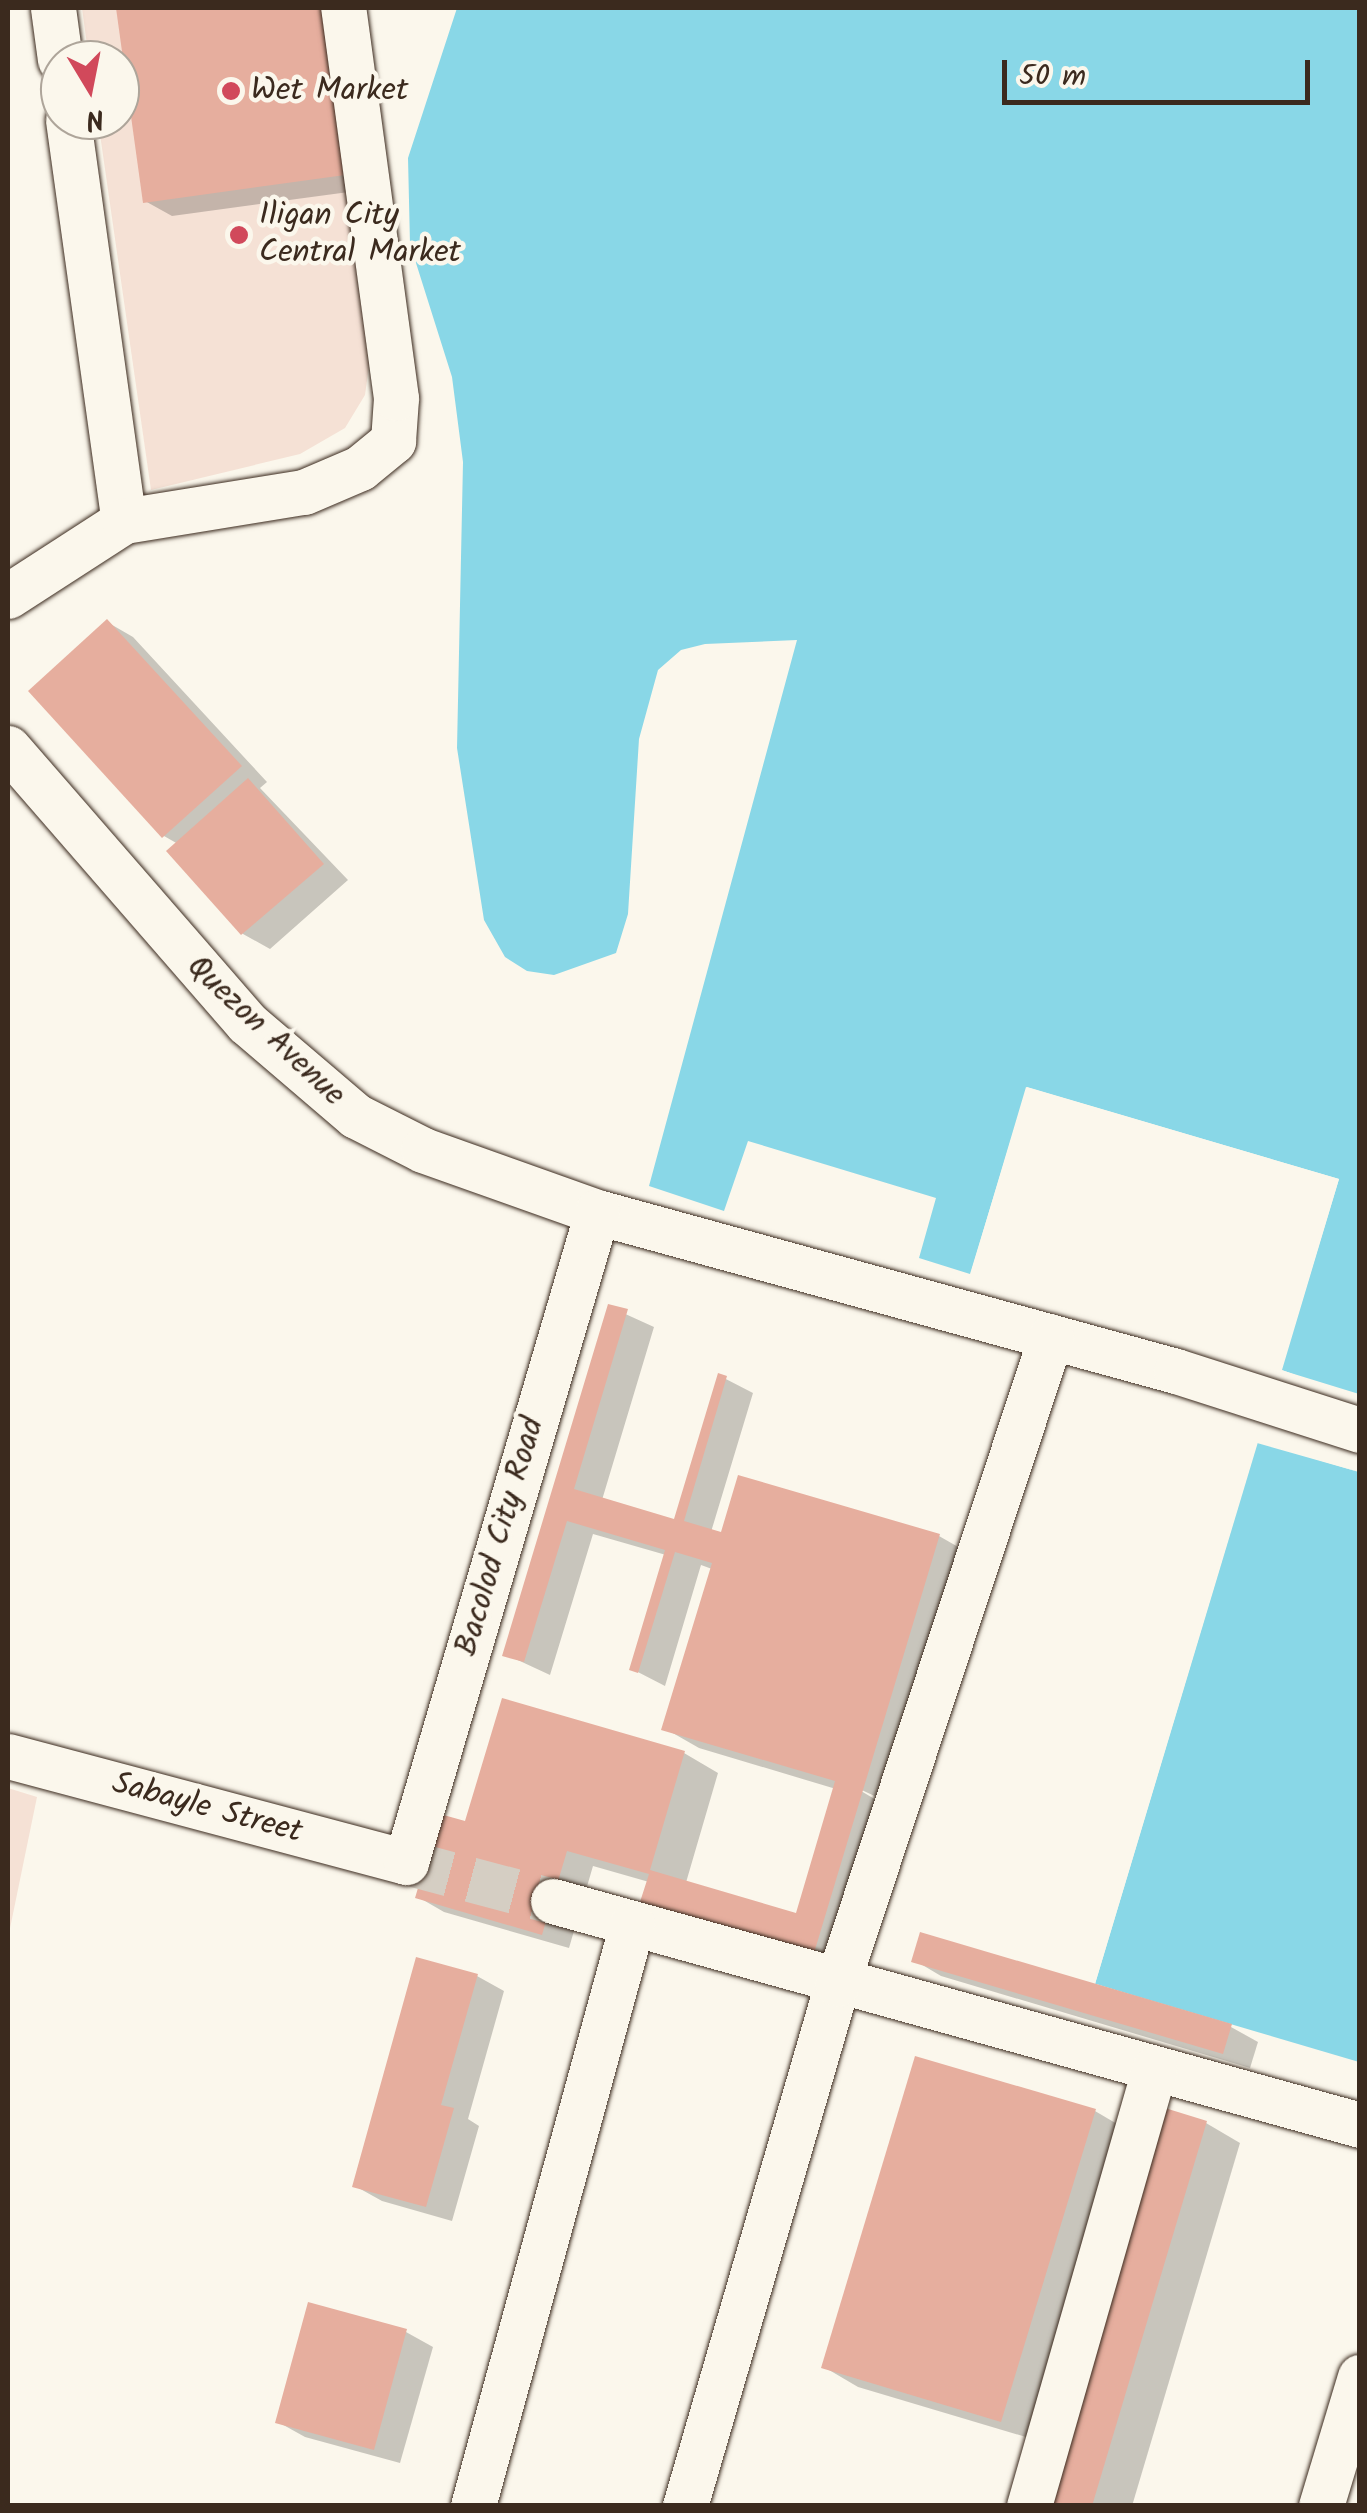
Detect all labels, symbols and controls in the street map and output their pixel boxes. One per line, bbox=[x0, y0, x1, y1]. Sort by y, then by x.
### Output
north arrow bbox=[40, 40, 140, 140]
scale bar bbox=[1007, 40, 1314, 102]
text: 50 m bbox=[1019, 53, 1086, 101]
place label: Wet Market bbox=[251, 72, 408, 110]
marker: Wet Market bbox=[220, 80, 242, 102]
text: N bbox=[82, 94, 108, 142]
place label: Iligan City Central Market bbox=[259, 198, 461, 273]
marker: Iligan City Central Market bbox=[228, 224, 250, 246]
street label: Quezon Avenue bbox=[178, 949, 352, 1115]
street label: Bacolod City Road bbox=[449, 1413, 553, 1661]
street label: Sabayle Street bbox=[108, 1765, 306, 1853]

